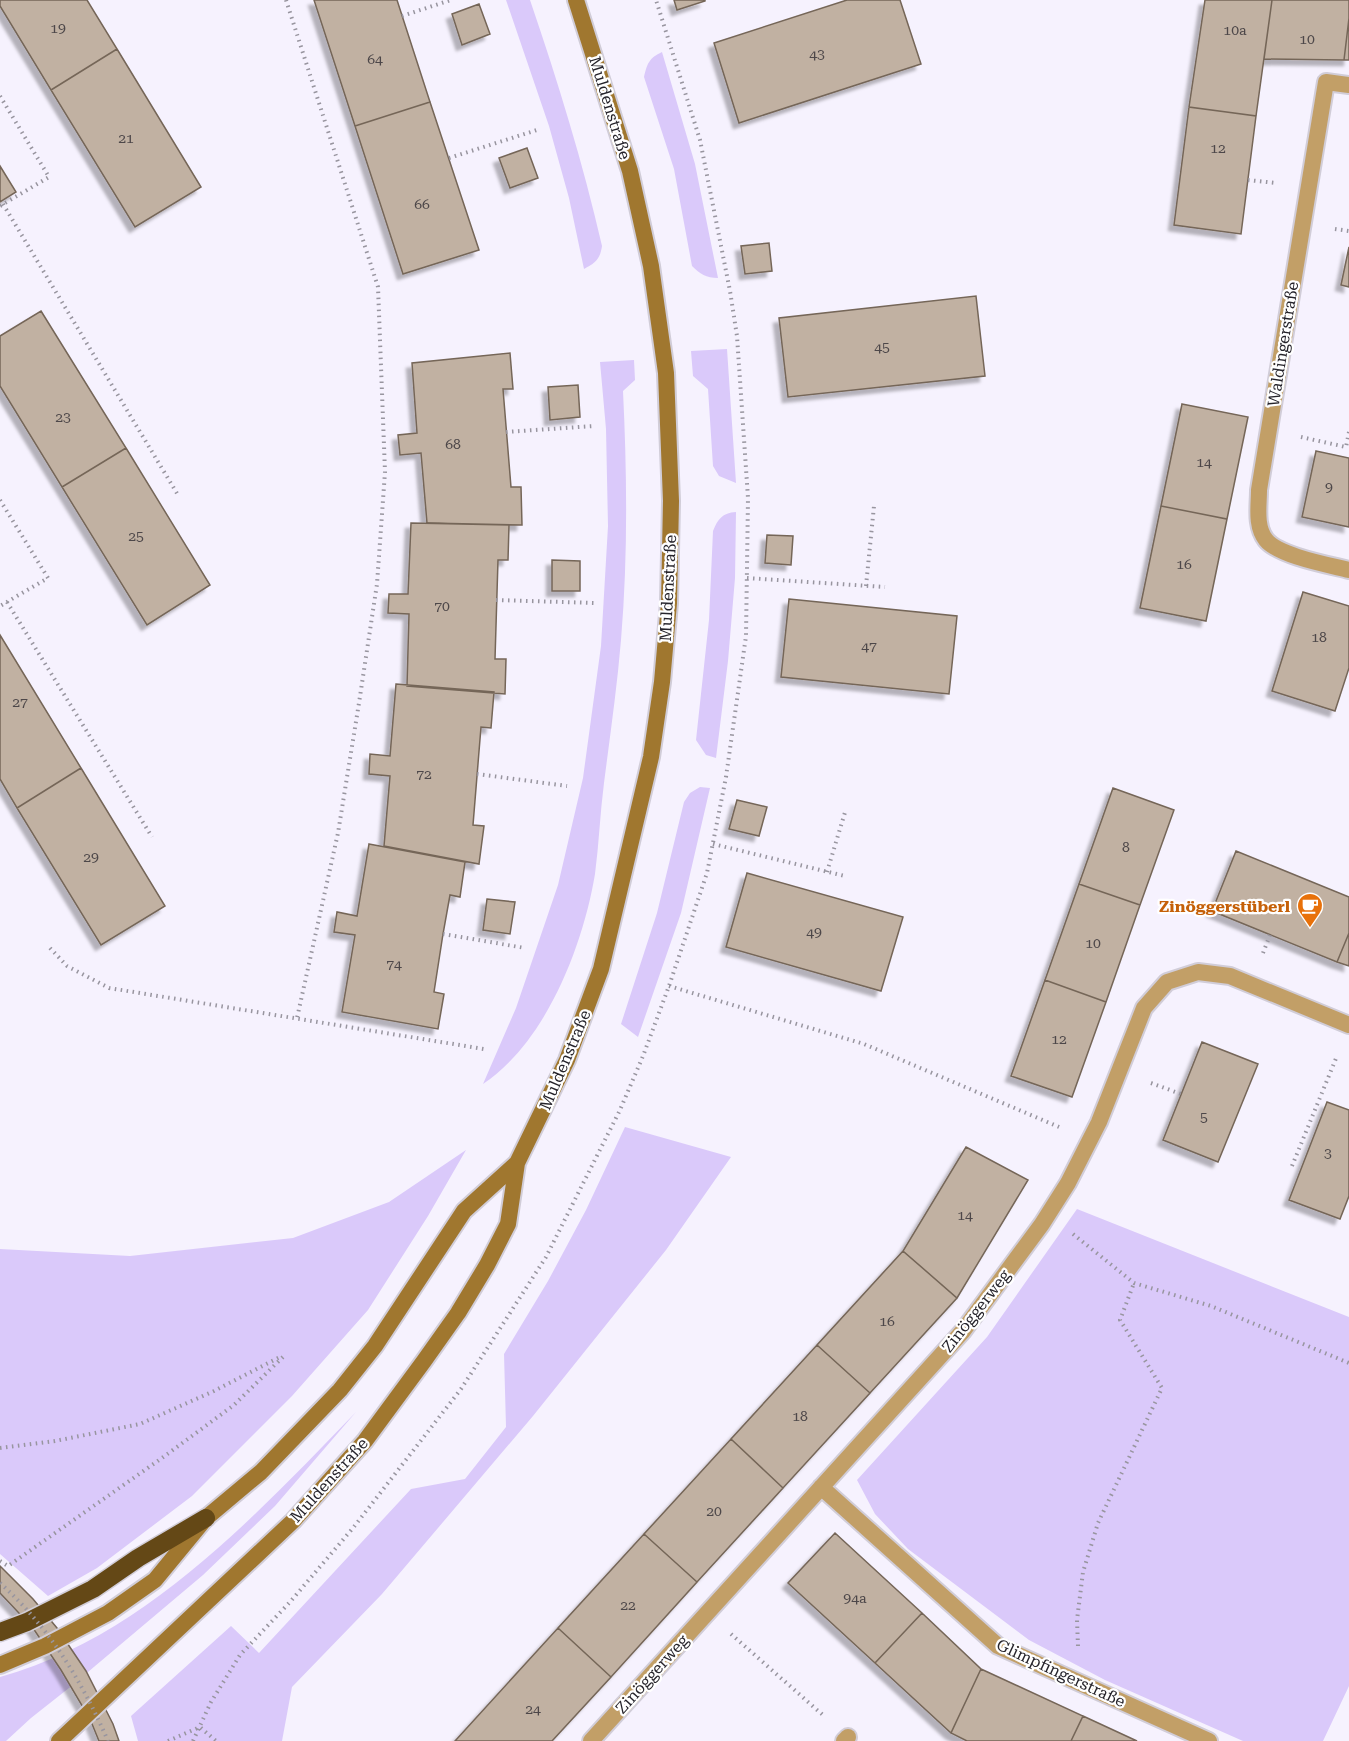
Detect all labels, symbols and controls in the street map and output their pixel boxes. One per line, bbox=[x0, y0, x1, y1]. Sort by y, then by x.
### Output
house number: 19 bbox=[50, 20, 66, 36]
house number: 10a bbox=[1223, 22, 1247, 38]
house number: 10 bbox=[1299, 31, 1315, 47]
house number: 43 bbox=[809, 46, 825, 62]
house number: 64 bbox=[367, 51, 383, 67]
street label: Muldenstraße bbox=[585, 54, 635, 162]
house number: 21 bbox=[118, 130, 134, 146]
house number: 12 bbox=[1210, 140, 1226, 156]
house number: 66 bbox=[414, 196, 430, 212]
street label: Waldingerstraße bbox=[1264, 280, 1302, 408]
house number: 45 bbox=[874, 339, 890, 355]
house number: 23 bbox=[55, 409, 71, 425]
house number: 68 bbox=[445, 436, 461, 452]
house number: 14 bbox=[1196, 454, 1212, 470]
house number: 9 bbox=[1325, 479, 1333, 495]
house number: 25 bbox=[128, 528, 144, 544]
street label: Muldenstraße bbox=[656, 534, 680, 642]
house number: 16 bbox=[1176, 556, 1192, 572]
house number: 70 bbox=[434, 598, 450, 614]
house number: 18 bbox=[1311, 629, 1327, 645]
house number: 47 bbox=[861, 638, 877, 654]
house number: 27 bbox=[12, 694, 28, 710]
house number: 72 bbox=[416, 766, 432, 782]
house number: 8 bbox=[1122, 839, 1130, 855]
house number: 29 bbox=[83, 849, 99, 865]
cafe icon: Zinöggerstüberl bbox=[1295, 891, 1325, 929]
place label: Zinöggerstüberl bbox=[1159, 897, 1291, 916]
house number: 49 bbox=[806, 924, 822, 940]
house number: 10 bbox=[1085, 935, 1101, 951]
house number: 74 bbox=[386, 956, 402, 972]
street label: Muldenstraße bbox=[535, 1007, 595, 1113]
house number: 12 bbox=[1051, 1031, 1067, 1047]
house number: 5 bbox=[1200, 1109, 1208, 1125]
house number: 3 bbox=[1324, 1145, 1332, 1161]
house number: 14 bbox=[957, 1207, 973, 1223]
street label: Zinöggerweg bbox=[938, 1265, 1015, 1356]
house number: 16 bbox=[879, 1313, 895, 1329]
house number: 18 bbox=[792, 1408, 808, 1424]
street label: Muldenstraße bbox=[286, 1434, 372, 1526]
house number: 20 bbox=[706, 1503, 722, 1519]
house number: 94a bbox=[843, 1590, 867, 1606]
house number: 22 bbox=[620, 1597, 636, 1613]
street label: Zinöggerweg bbox=[612, 1630, 693, 1717]
street label: Glimpfingerstraße bbox=[994, 1635, 1129, 1711]
house number: 24 bbox=[525, 1701, 541, 1717]

